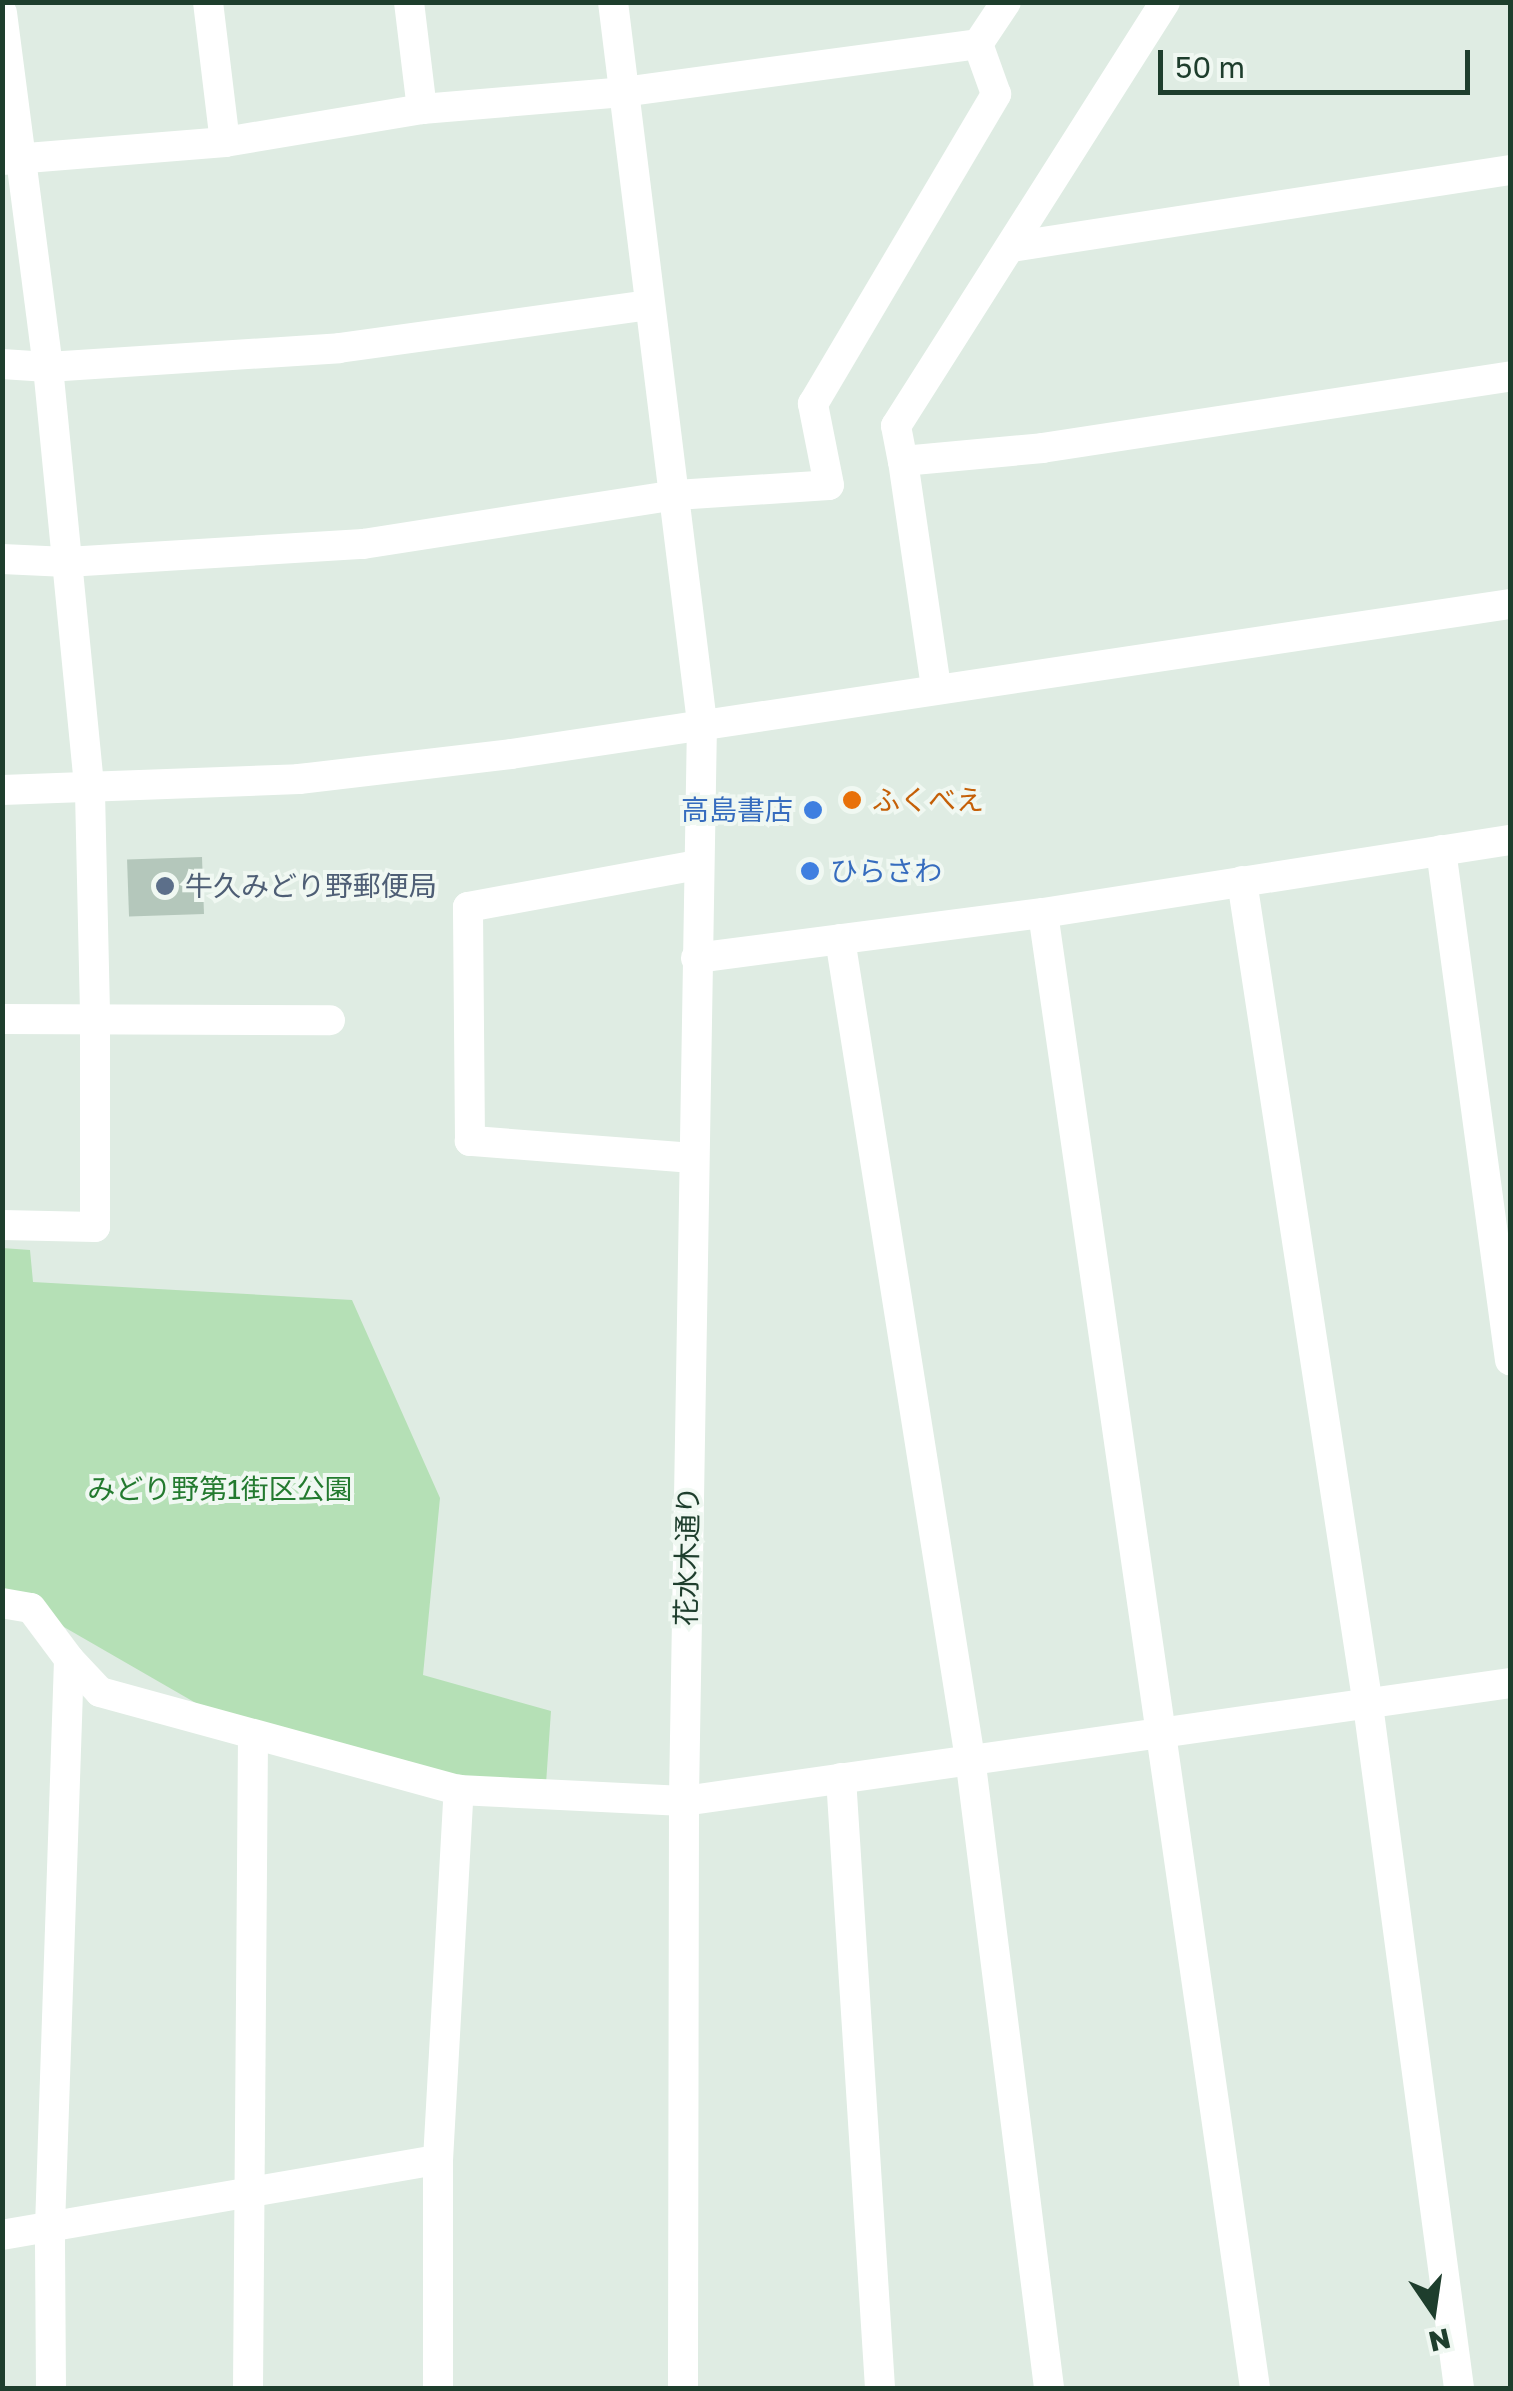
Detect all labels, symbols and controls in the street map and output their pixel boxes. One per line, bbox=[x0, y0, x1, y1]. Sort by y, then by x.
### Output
scale bar bbox=[1163, 30, 1476, 92]
text: 50 m bbox=[1175, 49, 1245, 85]
place label: ふくべえ bbox=[872, 783, 984, 817]
marker: ふくべえ bbox=[841, 789, 863, 811]
place label: 高島書店 bbox=[681, 793, 793, 827]
marker: 高島書店 bbox=[802, 799, 824, 821]
place label: ひらさわ bbox=[830, 854, 942, 888]
marker: ひらさわ bbox=[799, 860, 821, 882]
place label: 牛久みどり野郵便局 bbox=[185, 869, 437, 903]
marker: 牛久みどり野郵便局 bbox=[154, 875, 176, 897]
park label: みどり野第1街区公園 bbox=[87, 1472, 353, 1506]
street label: 花水木通り bbox=[669, 1486, 705, 1626]
north arrow bbox=[1383, 2261, 1483, 2361]
text: N bbox=[1426, 2322, 1454, 2359]

